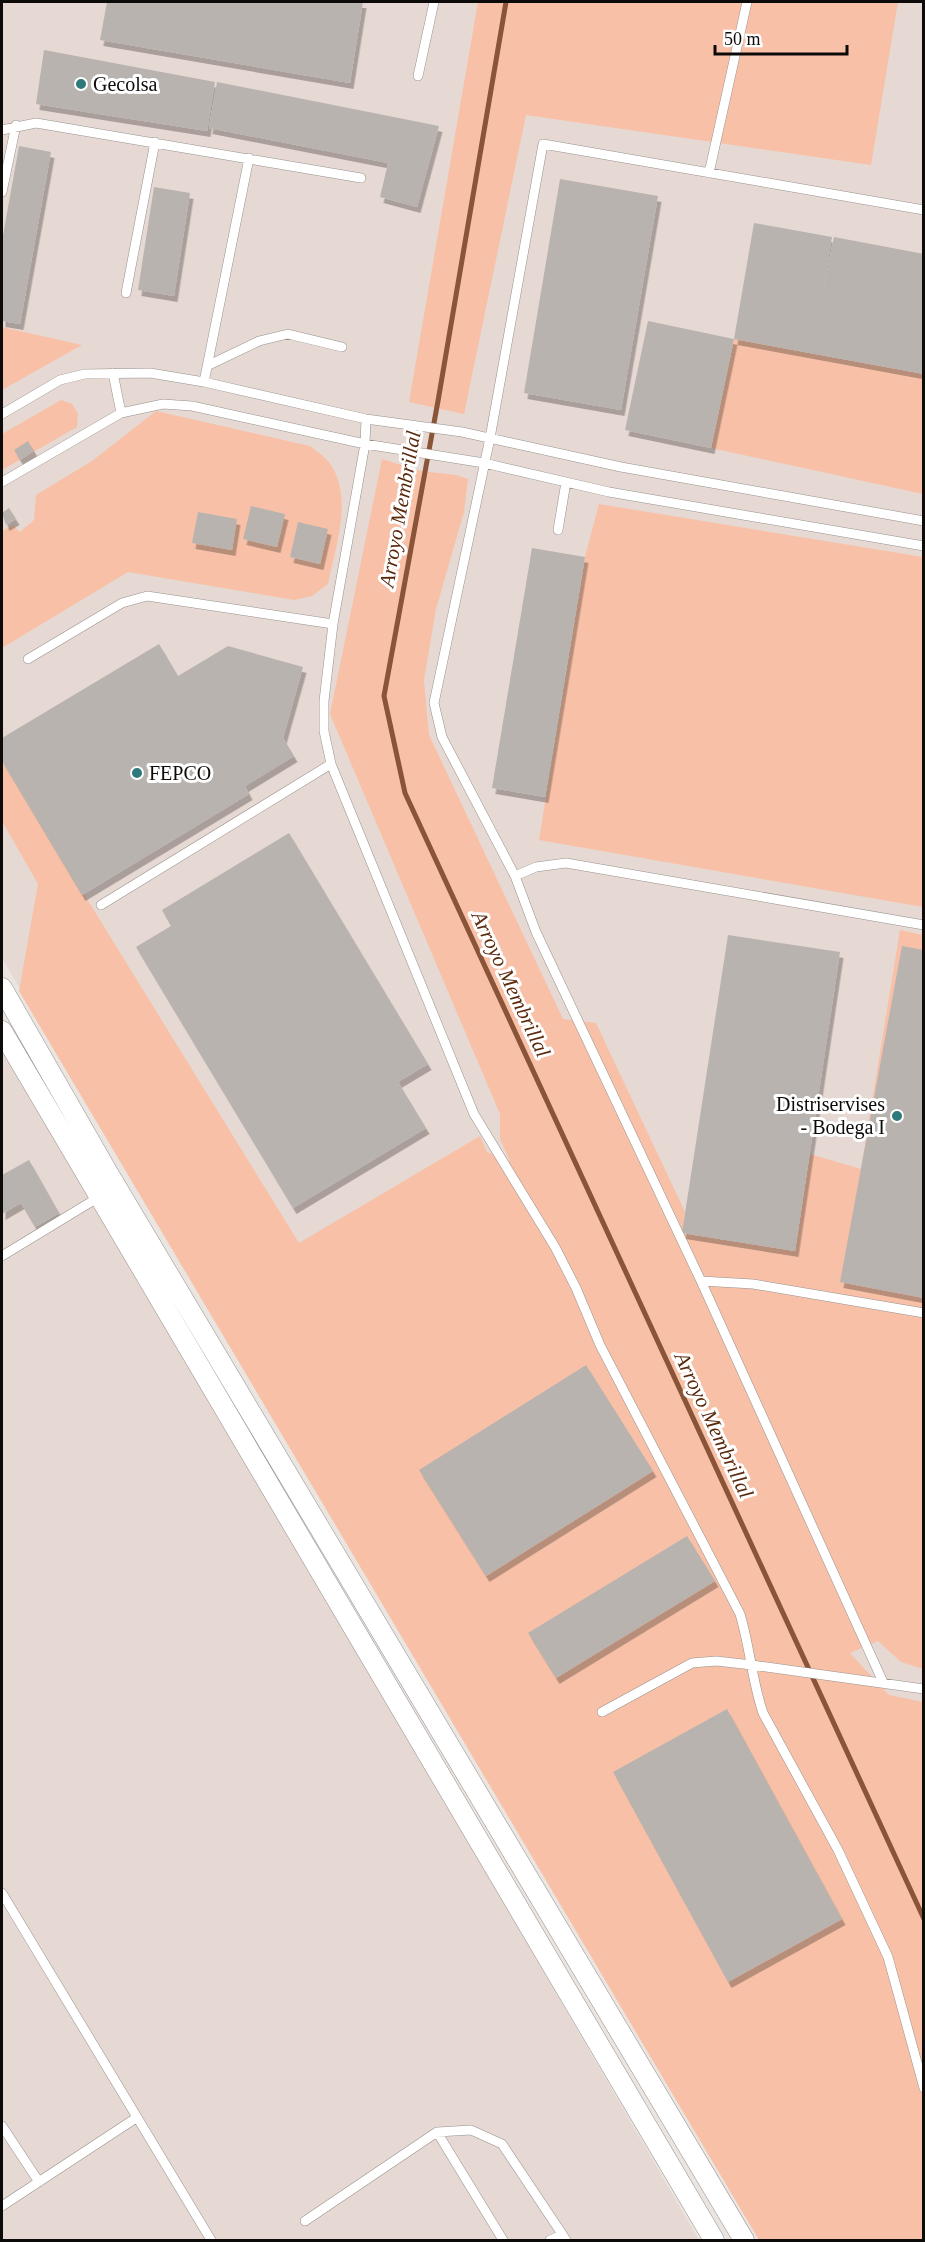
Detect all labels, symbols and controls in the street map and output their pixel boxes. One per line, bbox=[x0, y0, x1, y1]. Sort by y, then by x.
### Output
scale bar bbox=[715, 18, 847, 56]
text: 50 m bbox=[724, 29, 761, 49]
place label: Gecolsa bbox=[93, 73, 158, 95]
marker: Gecolsa bbox=[74, 77, 88, 91]
water label: Arroyo Membrillal bbox=[374, 429, 426, 591]
place label: FEPCO bbox=[149, 762, 211, 784]
marker: FEPCO bbox=[130, 766, 144, 780]
water label: Arroyo Membrillal bbox=[466, 905, 555, 1061]
place label: Distriservises - Bodega I bbox=[776, 1093, 885, 1139]
marker: Distriservises - Bodega I bbox=[890, 1109, 904, 1123]
water label: Arroyo Membrillal bbox=[669, 1346, 758, 1502]

